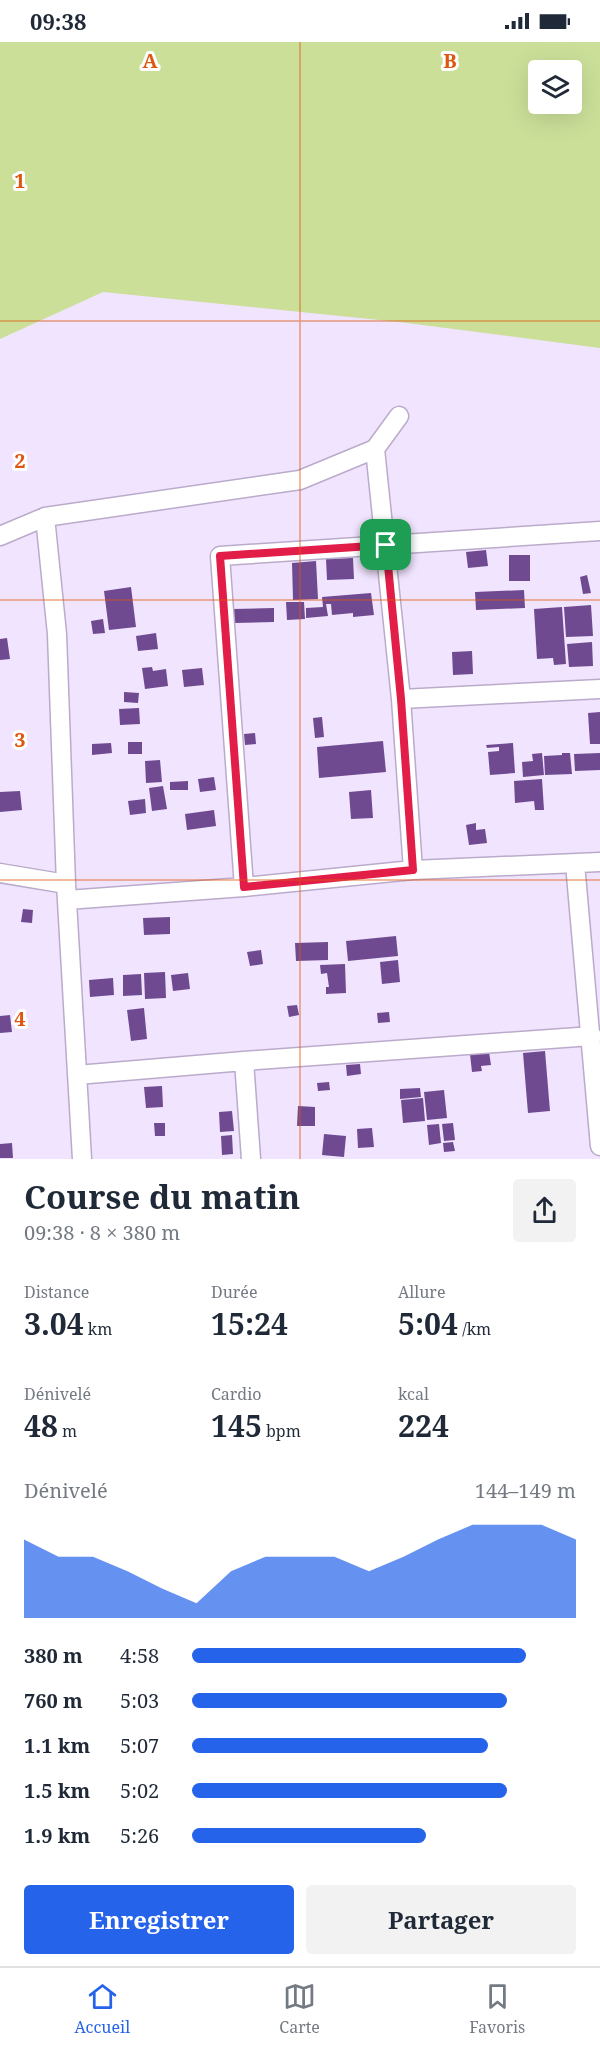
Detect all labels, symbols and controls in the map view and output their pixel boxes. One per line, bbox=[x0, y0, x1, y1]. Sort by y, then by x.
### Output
text: 09:38 bbox=[30, 6, 86, 36]
text: A bbox=[142, 47, 158, 74]
text: B bbox=[443, 47, 457, 74]
map controls bbox=[528, 60, 582, 114]
button: layers bbox=[528, 60, 582, 114]
text: 1 bbox=[14, 167, 26, 194]
text: 2 bbox=[14, 447, 26, 474]
pin bbox=[360, 519, 411, 570]
icon: arrive bbox=[369, 528, 402, 561]
text: 3 bbox=[14, 726, 26, 753]
text: 4 bbox=[14, 1005, 26, 1032]
text: Course du matin bbox=[24, 1174, 300, 1219]
button: share bbox=[513, 1179, 576, 1242]
text: 09:38 · 8 × 380 m bbox=[24, 1219, 180, 1246]
text: Distance bbox=[24, 1281, 89, 1303]
text: Durée bbox=[211, 1281, 257, 1303]
text: Allure bbox=[398, 1281, 445, 1303]
text: 3.04 bbox=[24, 1303, 84, 1344]
text: 15:24 bbox=[211, 1303, 288, 1344]
text: 5:04 bbox=[398, 1303, 458, 1344]
text: km bbox=[84, 1318, 112, 1340]
text: /km bbox=[458, 1318, 491, 1340]
text: Dénivelé bbox=[24, 1383, 91, 1405]
text: Cardio bbox=[211, 1383, 262, 1405]
text: kcal bbox=[398, 1383, 429, 1405]
text: 48 bbox=[24, 1405, 58, 1446]
text: 145 bbox=[211, 1405, 262, 1446]
text: 224 bbox=[398, 1405, 449, 1446]
text: m bbox=[58, 1420, 77, 1442]
text: bpm bbox=[262, 1420, 301, 1442]
text: Dénivelé bbox=[24, 1477, 108, 1504]
text: 144–149 m bbox=[475, 1477, 576, 1504]
text: 380 m bbox=[24, 1642, 83, 1669]
text: 4:58 bbox=[120, 1642, 159, 1669]
text: 760 m bbox=[24, 1687, 83, 1714]
text: 5:03 bbox=[120, 1687, 159, 1714]
text: 1.1 km bbox=[24, 1732, 90, 1759]
text: 5:07 bbox=[120, 1732, 159, 1759]
text: 1.5 km bbox=[24, 1777, 90, 1804]
text: 5:02 bbox=[120, 1777, 159, 1804]
text: 1.9 km bbox=[24, 1822, 90, 1849]
text: 5:26 bbox=[120, 1822, 159, 1849]
button: Enregistrer bbox=[24, 1885, 294, 1954]
button: Partager bbox=[306, 1885, 576, 1954]
tab: Accueil bbox=[75, 1980, 130, 2038]
tab: Carte bbox=[279, 1980, 320, 2038]
tab: Favoris bbox=[469, 1980, 525, 2038]

